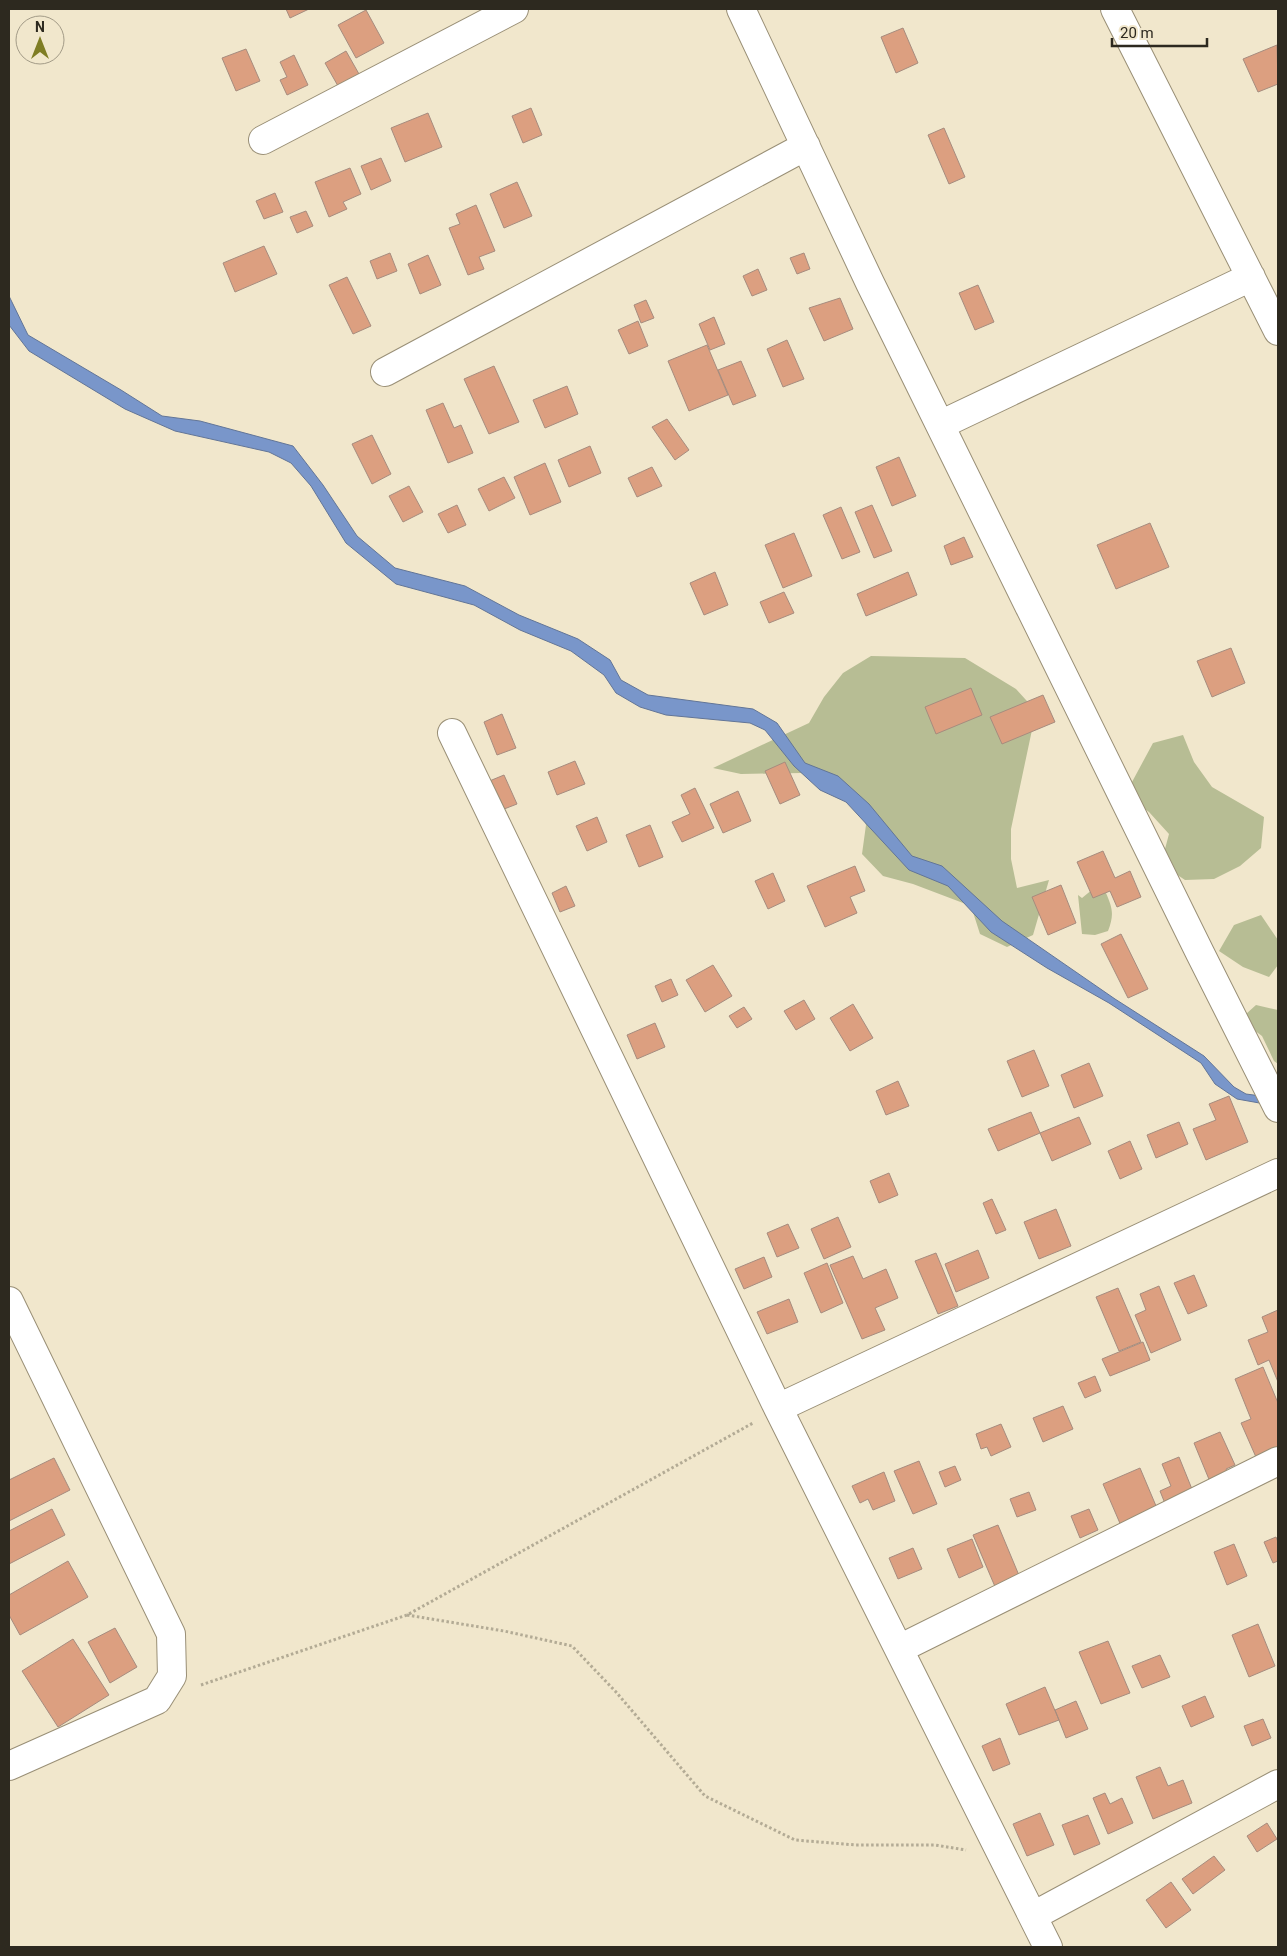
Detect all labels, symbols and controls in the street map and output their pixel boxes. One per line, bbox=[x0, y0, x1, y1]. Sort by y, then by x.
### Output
north arrow bbox=[15, 15, 65, 65]
scale bar bbox=[1112, 15, 1207, 47]
text: N bbox=[35, 19, 45, 35]
text: 20 m bbox=[1120, 24, 1154, 42]

